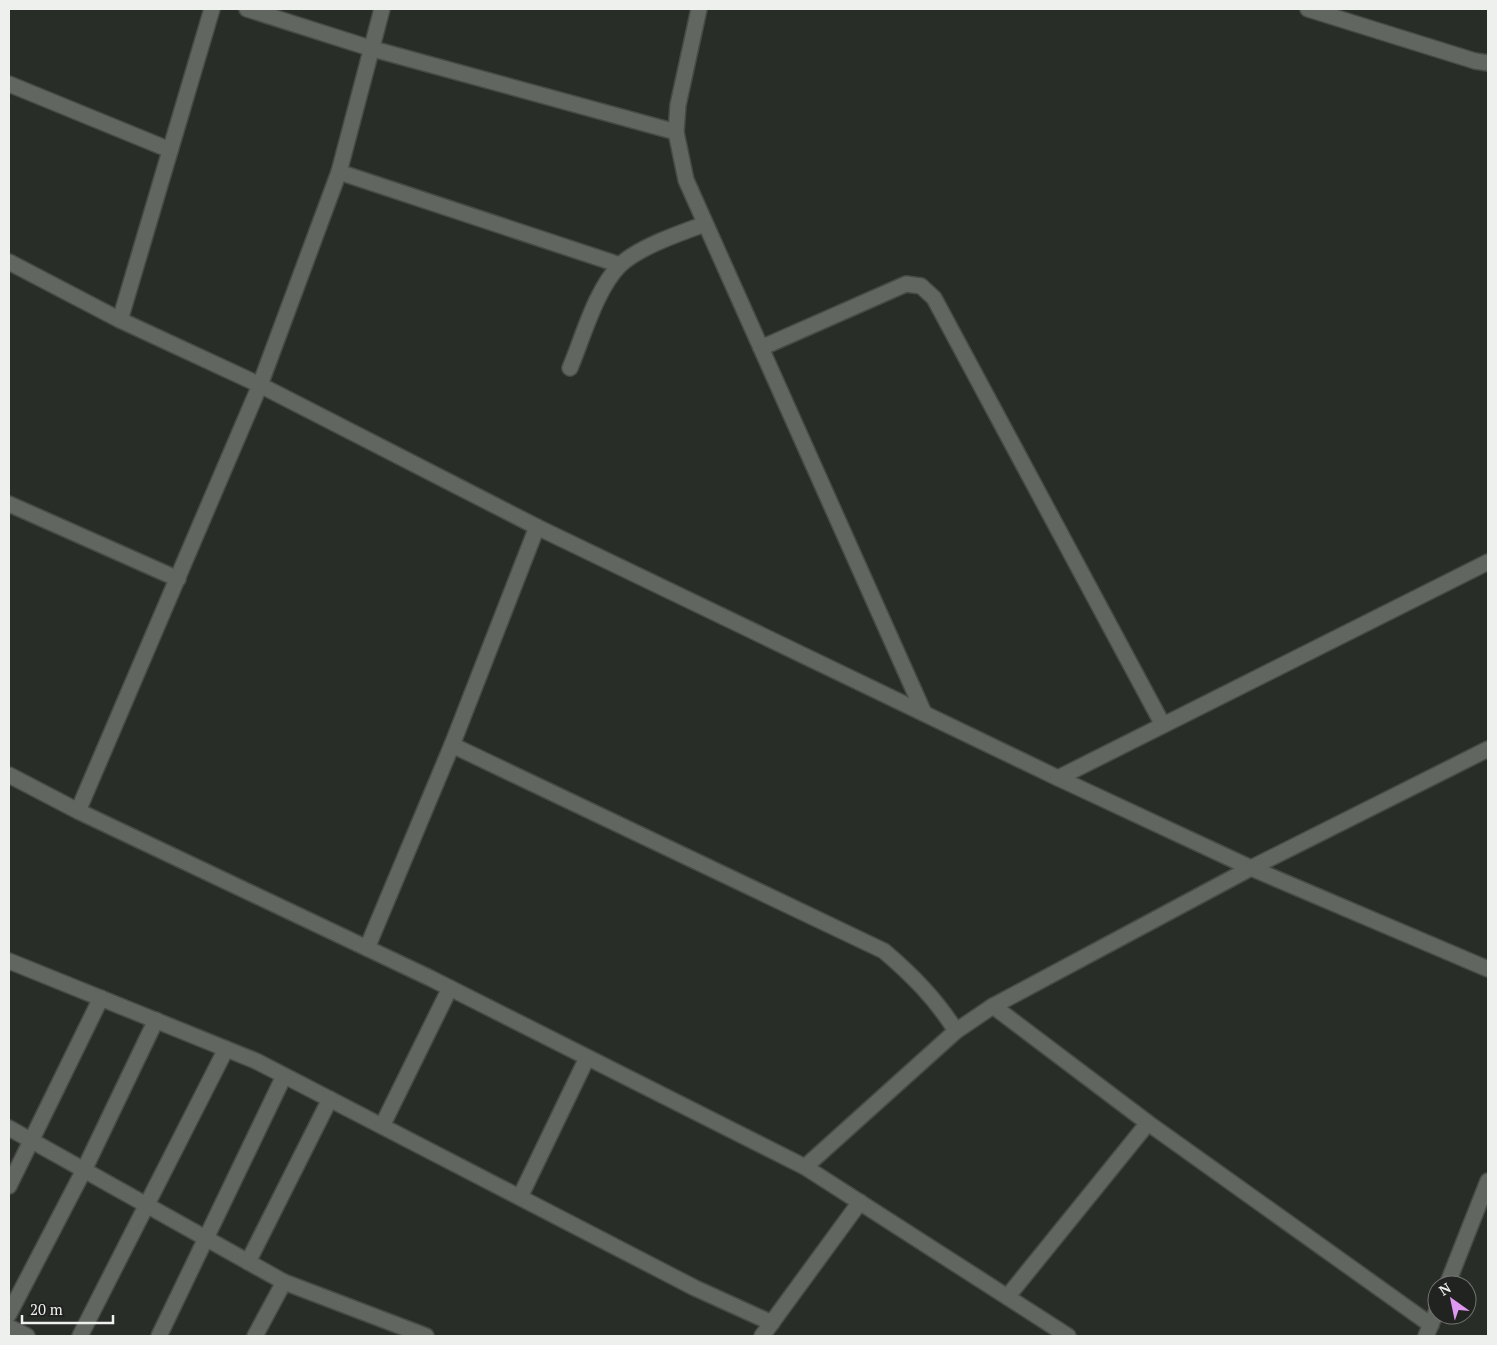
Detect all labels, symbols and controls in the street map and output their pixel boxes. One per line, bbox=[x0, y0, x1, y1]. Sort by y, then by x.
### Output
north arrow bbox=[1427, 1275, 1477, 1325]
text: N bbox=[1435, 1278, 1455, 1300]
scale bar bbox=[22, 1292, 114, 1324]
text: 20 m bbox=[30, 1299, 63, 1319]

